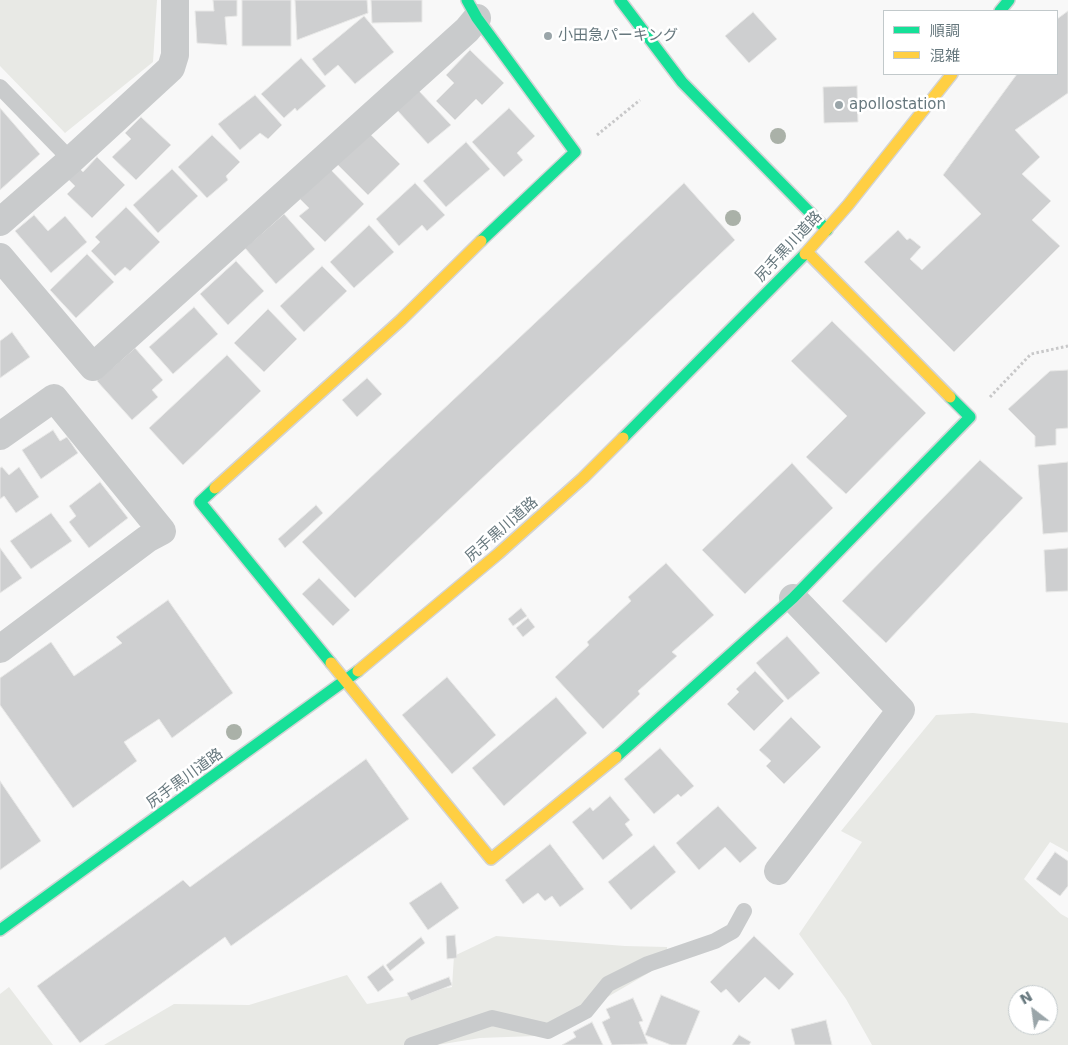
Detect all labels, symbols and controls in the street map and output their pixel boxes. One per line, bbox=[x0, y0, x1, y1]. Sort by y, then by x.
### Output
legend bbox=[883, 10, 1058, 75]
text: 順調 bbox=[930, 22, 960, 40]
place label: 小田急パーキング bbox=[558, 27, 678, 45]
marker: 小田急パーキング bbox=[542, 30, 554, 42]
text: 混雑 bbox=[930, 47, 960, 65]
place label: apollostation bbox=[849, 96, 946, 114]
marker: apollostation bbox=[833, 99, 845, 111]
street label: 尻手黒川道路 bbox=[752, 208, 826, 286]
street label: 尻手黒川道路 bbox=[462, 494, 542, 566]
street label: 尻手黒川道路 bbox=[143, 745, 227, 813]
north arrow bbox=[1008, 985, 1058, 1035]
text: N bbox=[1017, 988, 1035, 1008]

